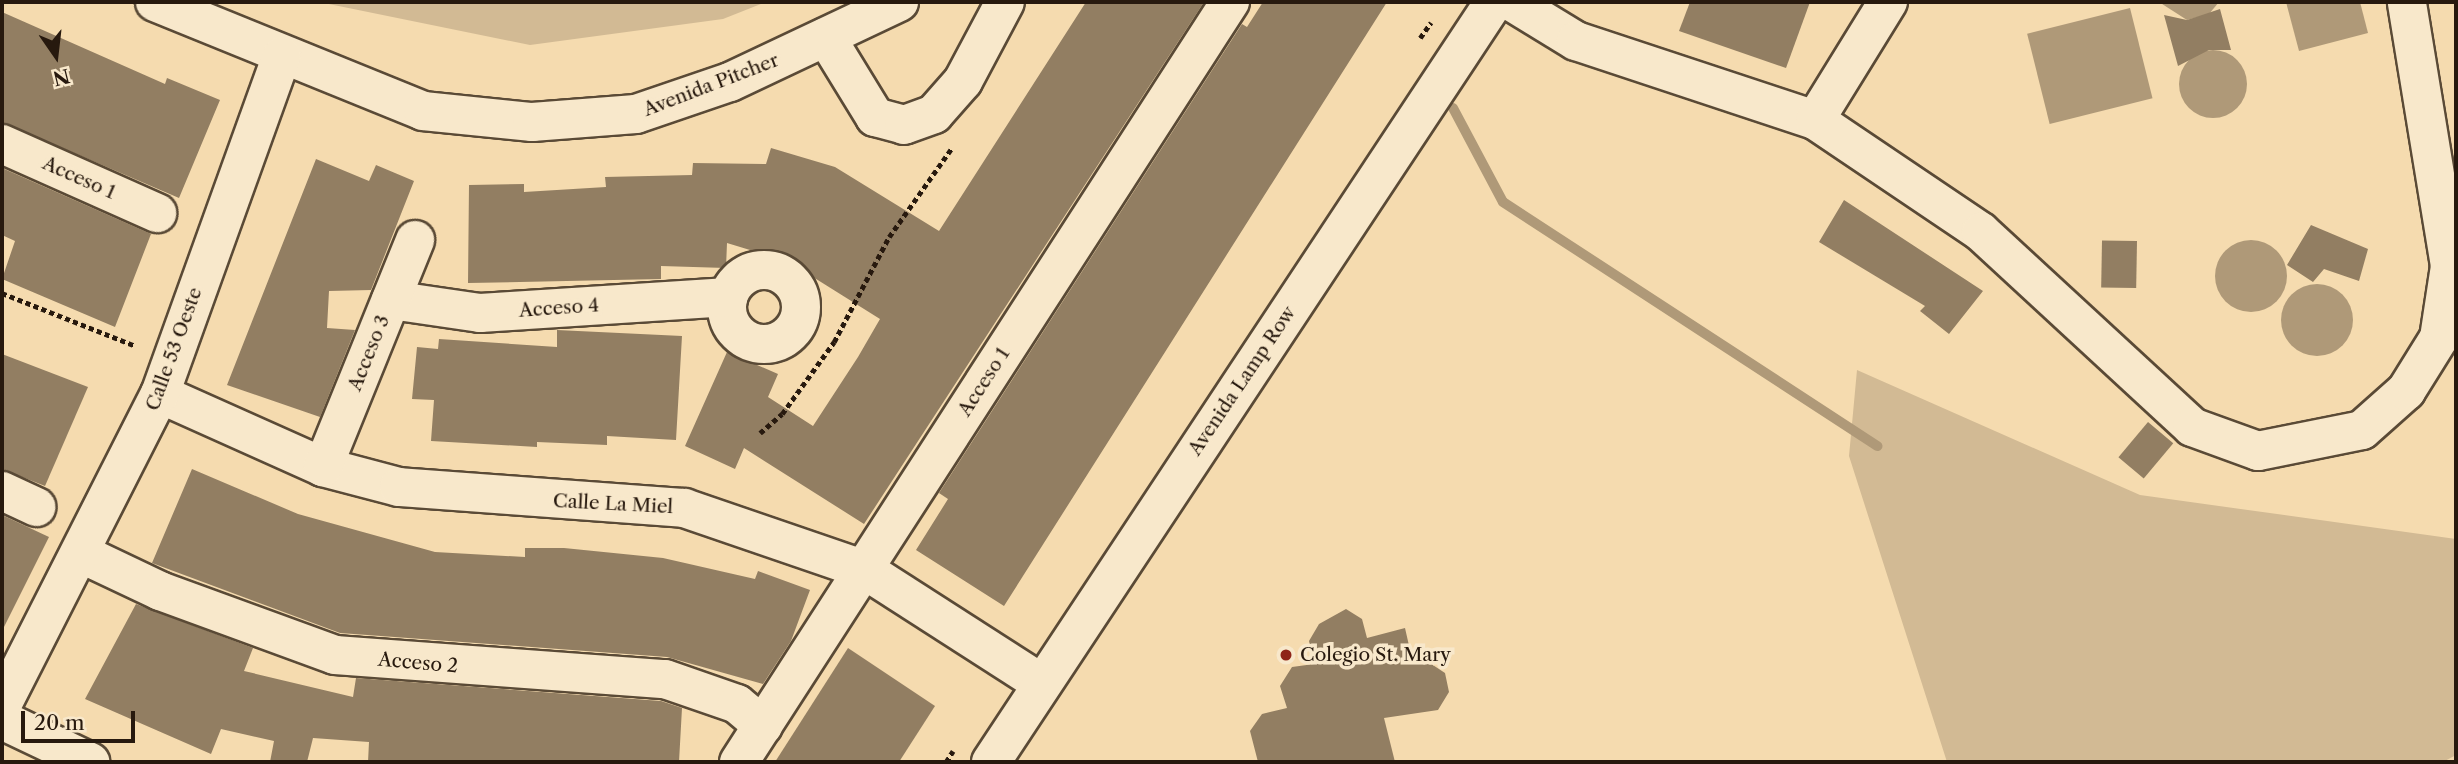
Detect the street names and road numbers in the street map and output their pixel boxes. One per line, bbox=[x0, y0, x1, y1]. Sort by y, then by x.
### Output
street label: Avenida Pitcher bbox=[640, 49, 782, 121]
street label: Acceso 1 bbox=[39, 152, 119, 204]
street label: Calle 53 Oeste bbox=[141, 284, 207, 414]
street label: Acceso 4 bbox=[518, 294, 600, 322]
street label: Avenida Lamp Row bbox=[1184, 302, 1300, 460]
street label: Acceso 3 bbox=[343, 312, 395, 394]
street label: Acceso 1 bbox=[953, 343, 1015, 421]
street label: Calle La Miel bbox=[552, 489, 674, 519]
street label: Acceso 2 bbox=[377, 648, 459, 678]

